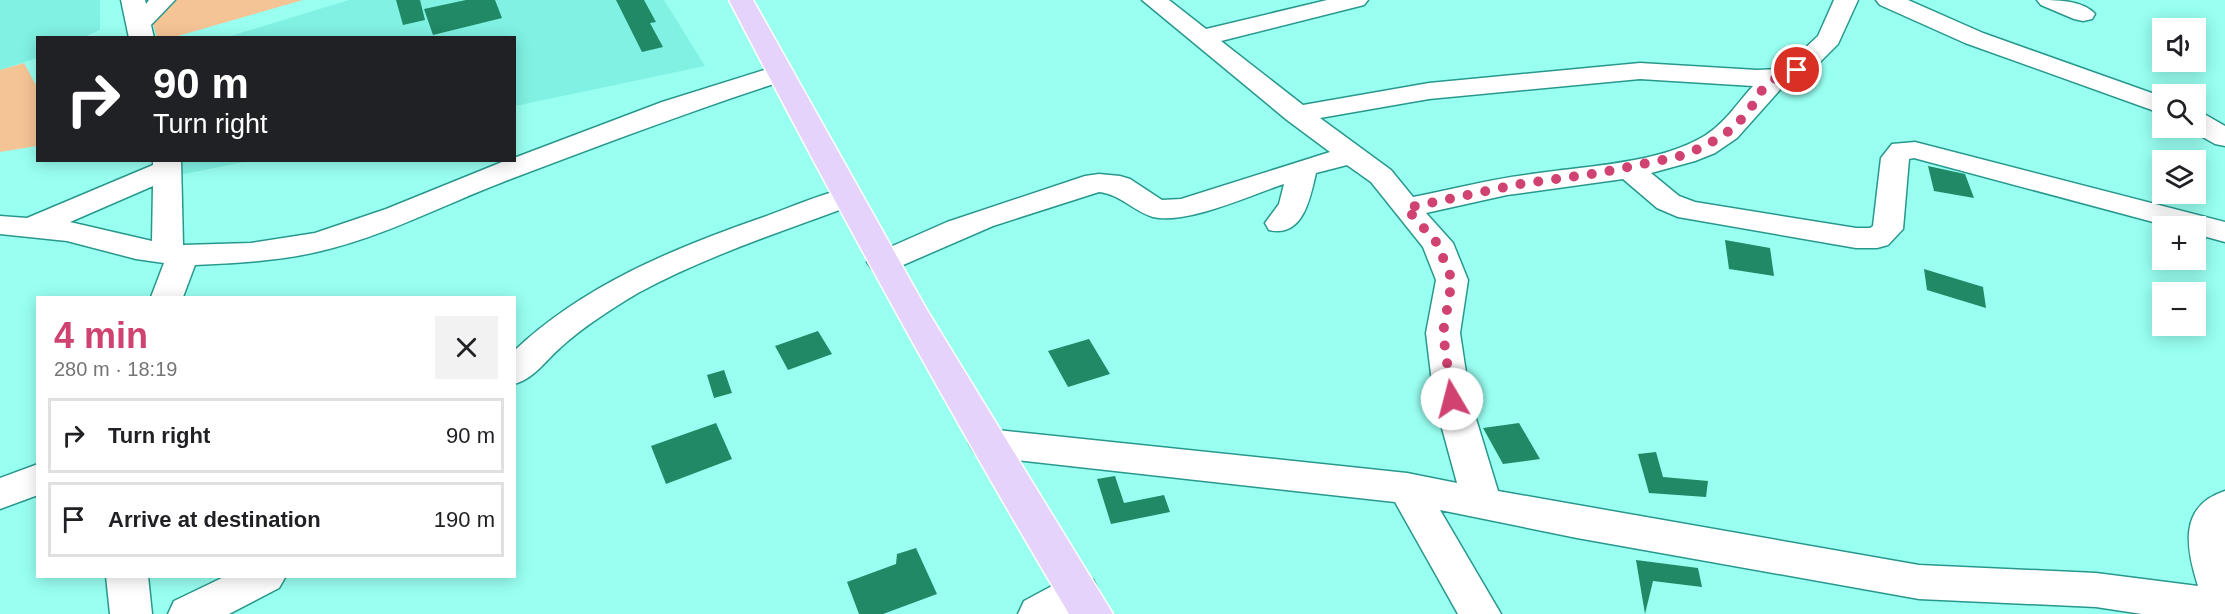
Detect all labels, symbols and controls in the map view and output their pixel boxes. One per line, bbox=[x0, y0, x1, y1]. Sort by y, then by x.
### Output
map controls bbox=[2152, 18, 2206, 336]
button: sound bbox=[2152, 18, 2206, 72]
pin bbox=[1771, 44, 1822, 95]
icon: arrive bbox=[1780, 53, 1813, 86]
icon: right bbox=[54, 60, 132, 138]
text: 90 m bbox=[153, 60, 249, 107]
button: search bbox=[2152, 84, 2206, 138]
text: Turn right bbox=[153, 109, 268, 139]
button: layers bbox=[2152, 150, 2206, 204]
button: + bbox=[2152, 216, 2206, 270]
button: − bbox=[2152, 282, 2206, 336]
text: 4 min bbox=[54, 315, 148, 356]
button: close bbox=[435, 316, 498, 379]
text: 280 m · 18:19 bbox=[54, 358, 177, 380]
position arrow bbox=[1420, 367, 1484, 431]
icon: right bbox=[57, 419, 90, 452]
text: Turn right bbox=[108, 423, 210, 448]
text: 90 m bbox=[446, 423, 495, 448]
icon: arrive bbox=[57, 503, 90, 536]
text: Arrive at destination bbox=[108, 507, 321, 532]
text: 190 m bbox=[434, 507, 495, 532]

